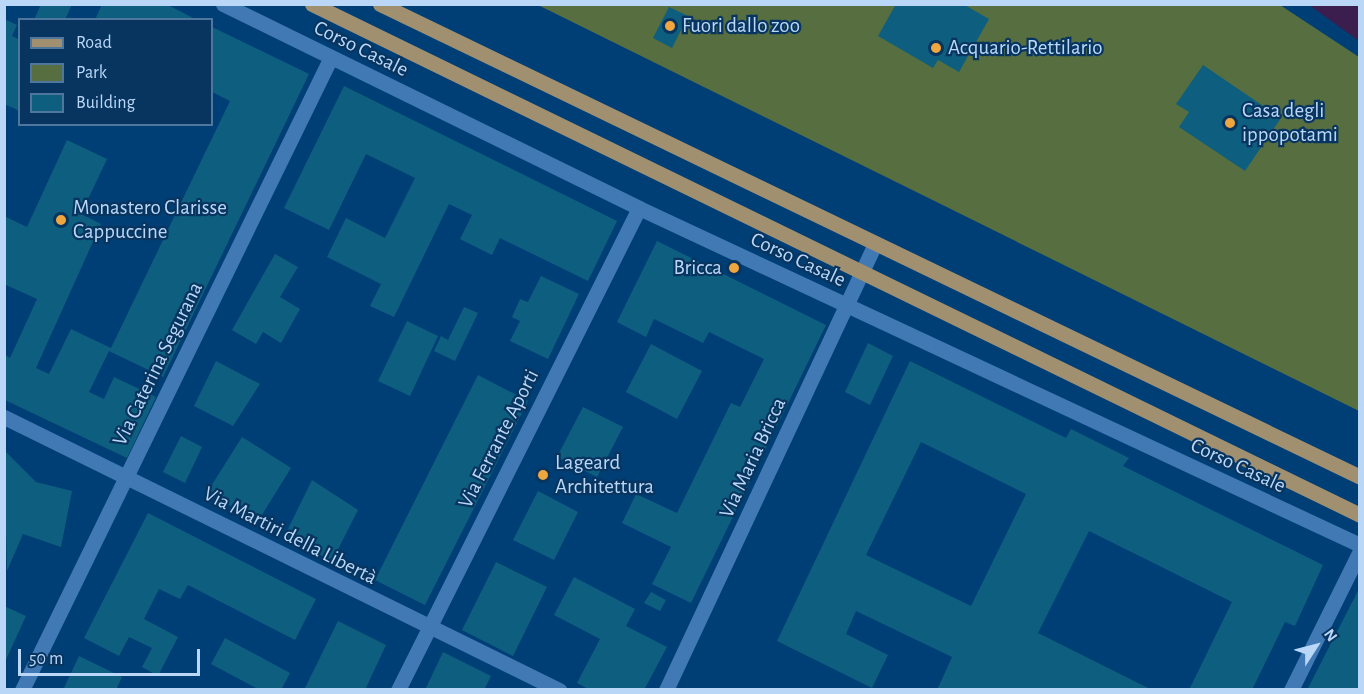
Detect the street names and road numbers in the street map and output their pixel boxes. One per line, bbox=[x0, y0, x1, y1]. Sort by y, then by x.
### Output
street label: Corso Casale bbox=[310, 15, 412, 83]
street label: Corso Casale bbox=[747, 227, 849, 293]
street label: Via Caterina Segurana bbox=[107, 278, 209, 450]
street label: Via Ferrante Aporti bbox=[453, 365, 545, 513]
street label: Via Maria Bricca bbox=[714, 394, 792, 522]
street label: Corso Casale bbox=[1187, 433, 1289, 499]
street label: Via Martiri della Libertà bbox=[199, 481, 381, 591]

